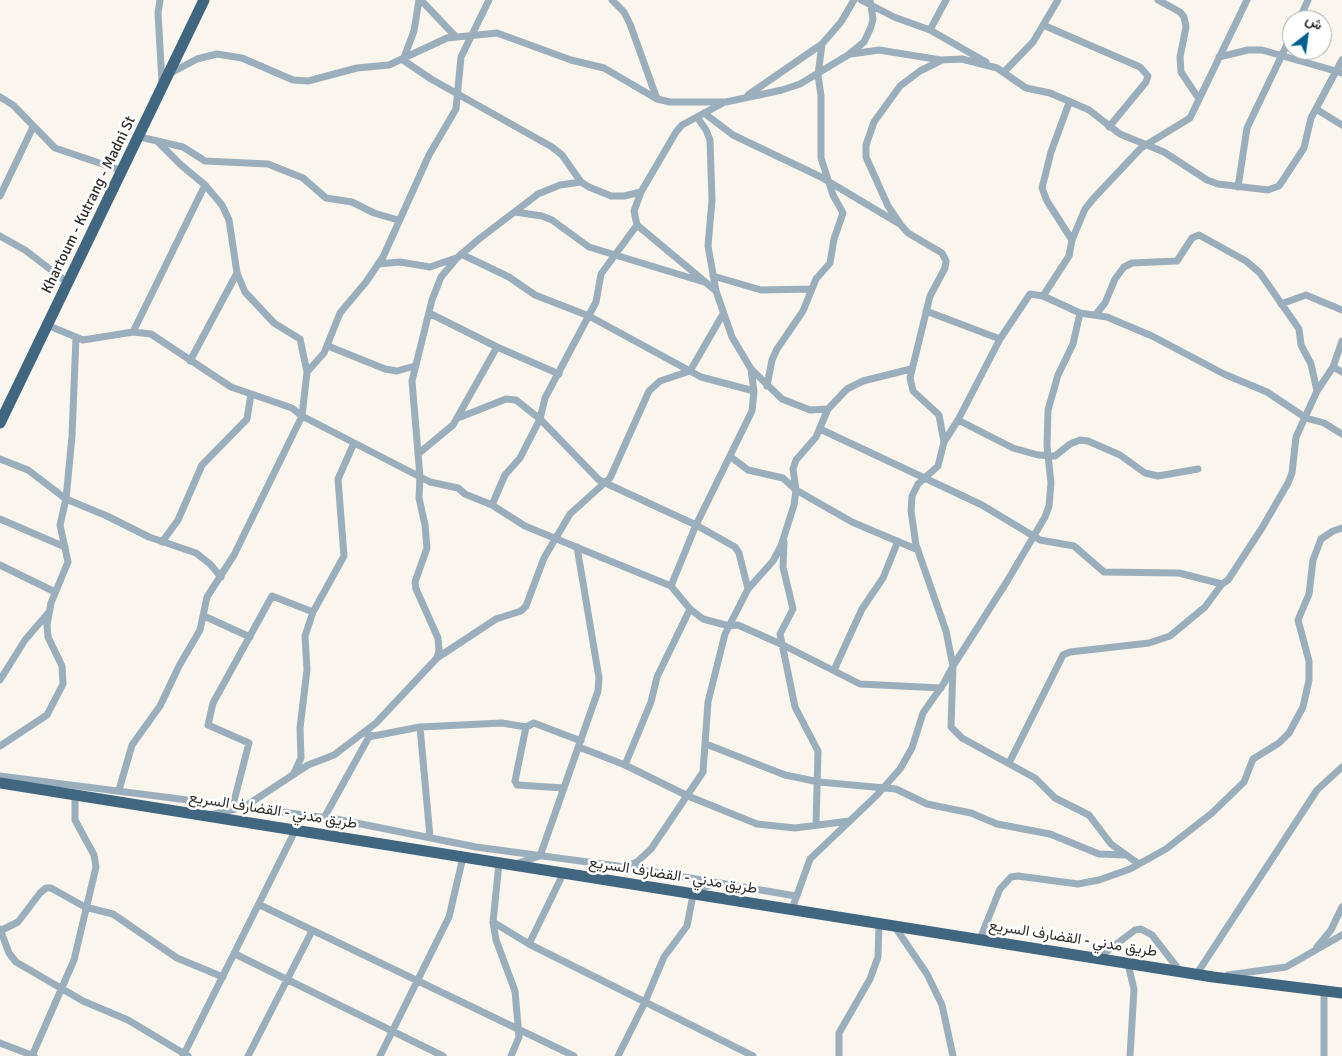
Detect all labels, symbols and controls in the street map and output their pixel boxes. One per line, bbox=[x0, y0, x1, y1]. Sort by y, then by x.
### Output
north arrow bbox=[1282, 10, 1332, 60]
text: ش bbox=[1303, 11, 1326, 34]
street label: Khartoum - Kutrang - Madni St bbox=[38, 113, 140, 297]
street label: طريق مدني - القضارف السريع bbox=[188, 789, 358, 833]
street label: طريق مدني - القضارف السريع bbox=[588, 854, 758, 898]
street label: طريق مدني - القضارف السريع bbox=[988, 917, 1158, 961]

